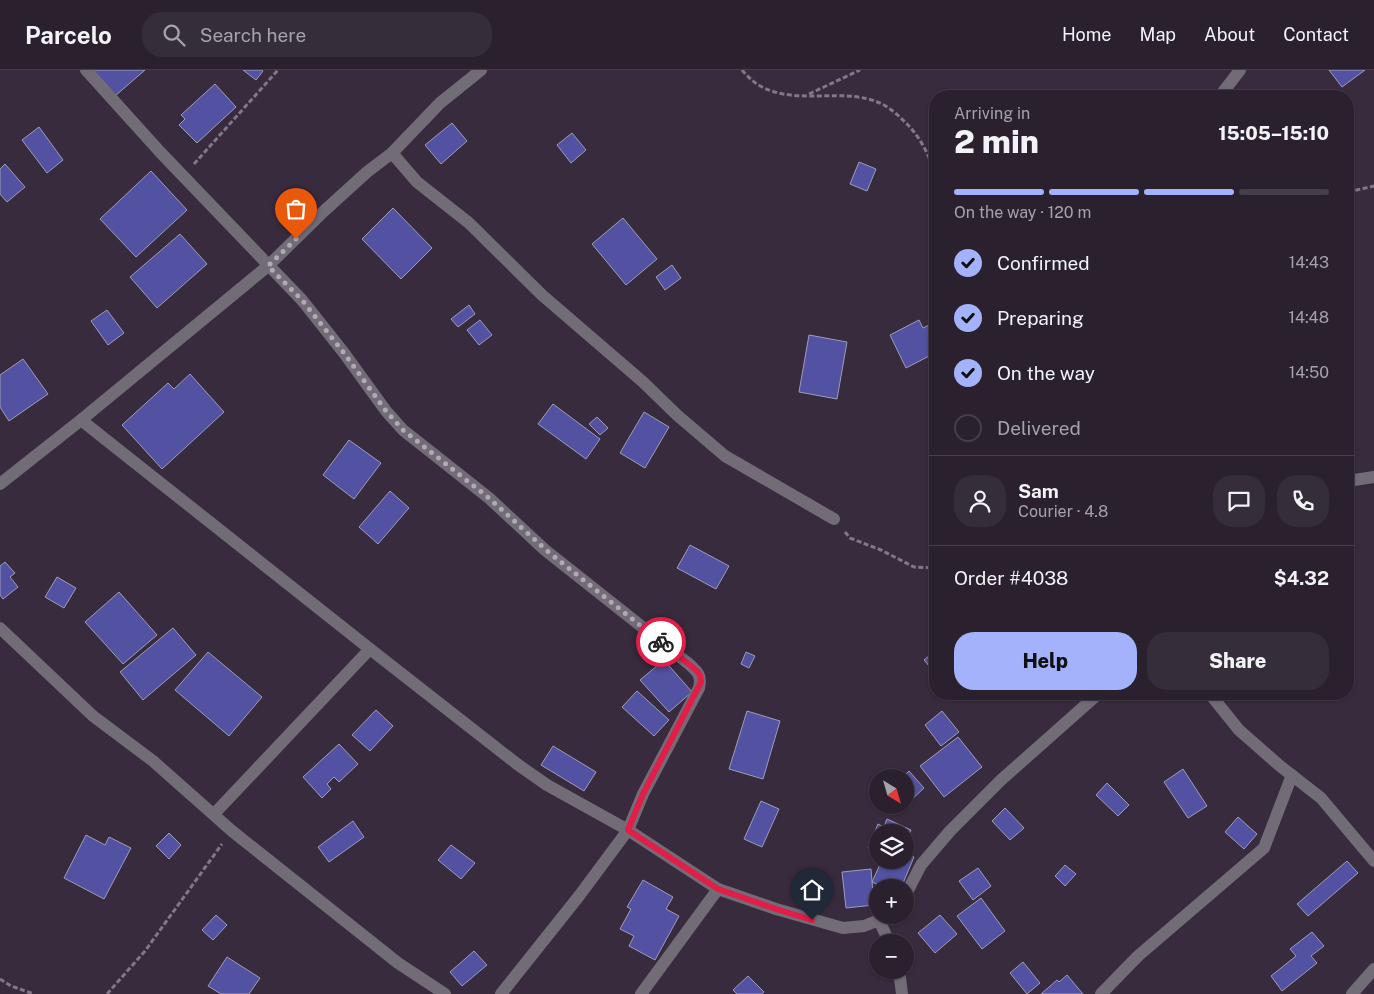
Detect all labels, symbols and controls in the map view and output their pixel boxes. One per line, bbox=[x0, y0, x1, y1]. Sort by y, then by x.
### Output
search box bbox=[142, 12, 492, 57]
text: Parcelo bbox=[25, 21, 112, 49]
icon: search bbox=[160, 21, 188, 49]
text: Search here bbox=[200, 24, 306, 46]
text: Home bbox=[1062, 24, 1112, 45]
text: Map bbox=[1140, 24, 1176, 45]
text: About bbox=[1204, 24, 1255, 45]
text: Contact bbox=[1283, 24, 1349, 45]
text: Arriving in bbox=[954, 104, 1030, 123]
text: 15:05–15:10 bbox=[1218, 122, 1329, 144]
text: 2 min bbox=[954, 123, 1039, 160]
pin bbox=[275, 188, 317, 239]
icon: bag bbox=[282, 195, 310, 223]
text: On the way · 120 m bbox=[954, 203, 1091, 222]
icon: check bbox=[954, 249, 982, 277]
text: Confirmed bbox=[997, 252, 1090, 274]
text: 14:43 bbox=[1289, 253, 1329, 272]
icon: check bbox=[954, 304, 982, 332]
text: Preparing bbox=[997, 307, 1084, 329]
text: 14:48 bbox=[1289, 308, 1329, 327]
icon: check bbox=[954, 359, 982, 387]
text: On the way bbox=[997, 362, 1095, 384]
text: 14:50 bbox=[1289, 363, 1329, 382]
text: Delivered bbox=[997, 417, 1081, 439]
button: person bbox=[954, 475, 1006, 527]
button: chat bbox=[1213, 475, 1265, 527]
button: phone bbox=[1277, 475, 1329, 527]
text: Sam bbox=[1018, 480, 1059, 502]
text: Courier · 4.8 bbox=[1018, 502, 1108, 521]
text: Order #4038 bbox=[954, 567, 1068, 589]
text: $4.32 bbox=[1274, 567, 1329, 589]
courier bbox=[636, 617, 686, 667]
icon: bike bbox=[647, 628, 675, 656]
button: Help bbox=[954, 632, 1137, 690]
button: Share bbox=[1147, 632, 1329, 690]
north arrow bbox=[869, 769, 914, 814]
map controls bbox=[869, 769, 914, 979]
button: layers bbox=[869, 824, 914, 869]
pin bbox=[791, 869, 833, 920]
icon: home bbox=[798, 876, 826, 904]
button: + bbox=[869, 879, 914, 924]
button: − bbox=[869, 934, 914, 979]

